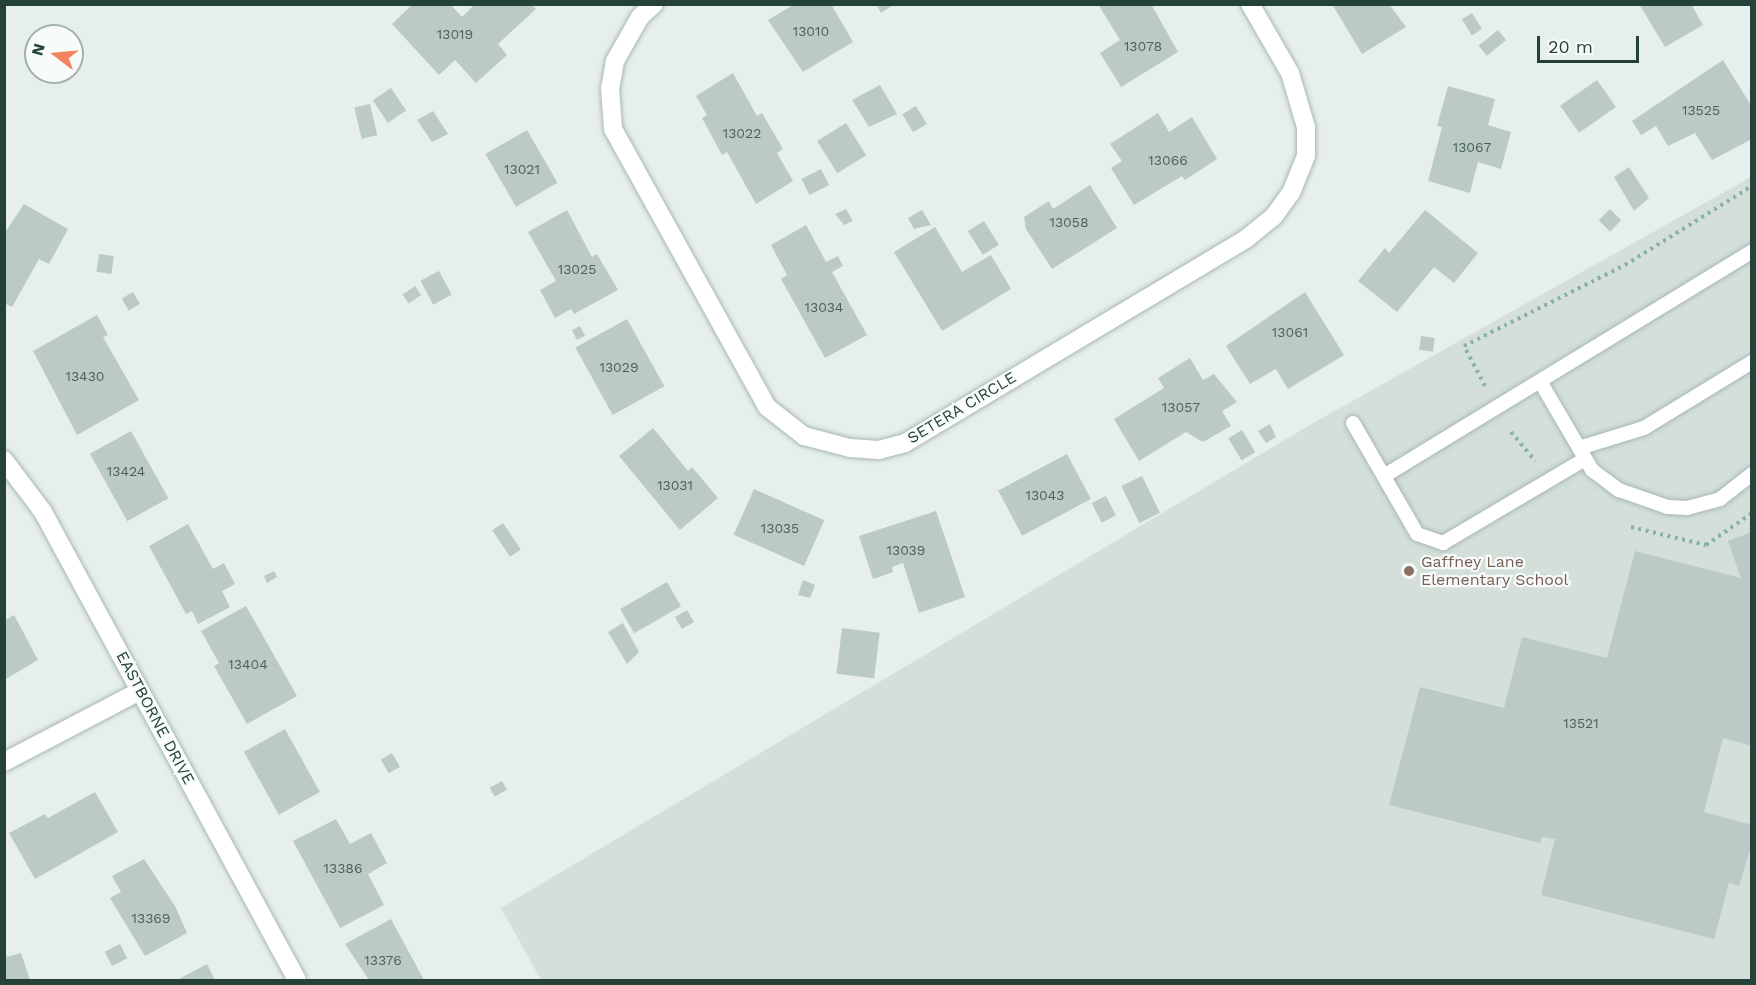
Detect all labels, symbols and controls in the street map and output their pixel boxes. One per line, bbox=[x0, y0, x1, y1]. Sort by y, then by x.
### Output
house number: 13010 bbox=[793, 23, 829, 39]
north arrow bbox=[24, 24, 84, 84]
scale bar bbox=[1540, 24, 1642, 62]
house number: 13019 bbox=[437, 26, 473, 42]
text: 20 m bbox=[1548, 36, 1593, 57]
house number: 13078 bbox=[1124, 38, 1162, 54]
text: N bbox=[27, 41, 49, 58]
house number: 13525 bbox=[1682, 102, 1720, 118]
house number: 13022 bbox=[723, 125, 761, 141]
house number: 13067 bbox=[1453, 139, 1491, 155]
house number: 13066 bbox=[1148, 152, 1188, 168]
house number: 13021 bbox=[504, 161, 540, 177]
house number: 13058 bbox=[1049, 214, 1089, 230]
house number: 13025 bbox=[558, 261, 596, 277]
house number: 13034 bbox=[805, 299, 843, 315]
house number: 13061 bbox=[1272, 324, 1308, 340]
house number: 13029 bbox=[599, 359, 639, 375]
house number: 13430 bbox=[65, 368, 105, 384]
street label: SETERA CIRCLE bbox=[904, 368, 1020, 448]
house number: 13057 bbox=[1162, 399, 1200, 415]
house number: 13424 bbox=[107, 463, 145, 479]
house number: 13031 bbox=[657, 477, 693, 493]
house number: 13043 bbox=[1025, 487, 1065, 503]
house number: 13035 bbox=[761, 520, 799, 536]
house number: 13039 bbox=[887, 542, 925, 558]
place label: Gaffney Lane Elementary School bbox=[1421, 552, 1569, 590]
marker: Gaffney Lane Elementary School bbox=[1402, 564, 1416, 578]
street label: EASTBORNE DRIVE bbox=[112, 648, 198, 788]
house number: 13404 bbox=[228, 656, 268, 672]
house number: 13521 bbox=[1563, 715, 1599, 731]
house number: 13386 bbox=[324, 860, 362, 876]
house number: 13369 bbox=[132, 910, 170, 926]
house number: 13376 bbox=[364, 952, 402, 968]

